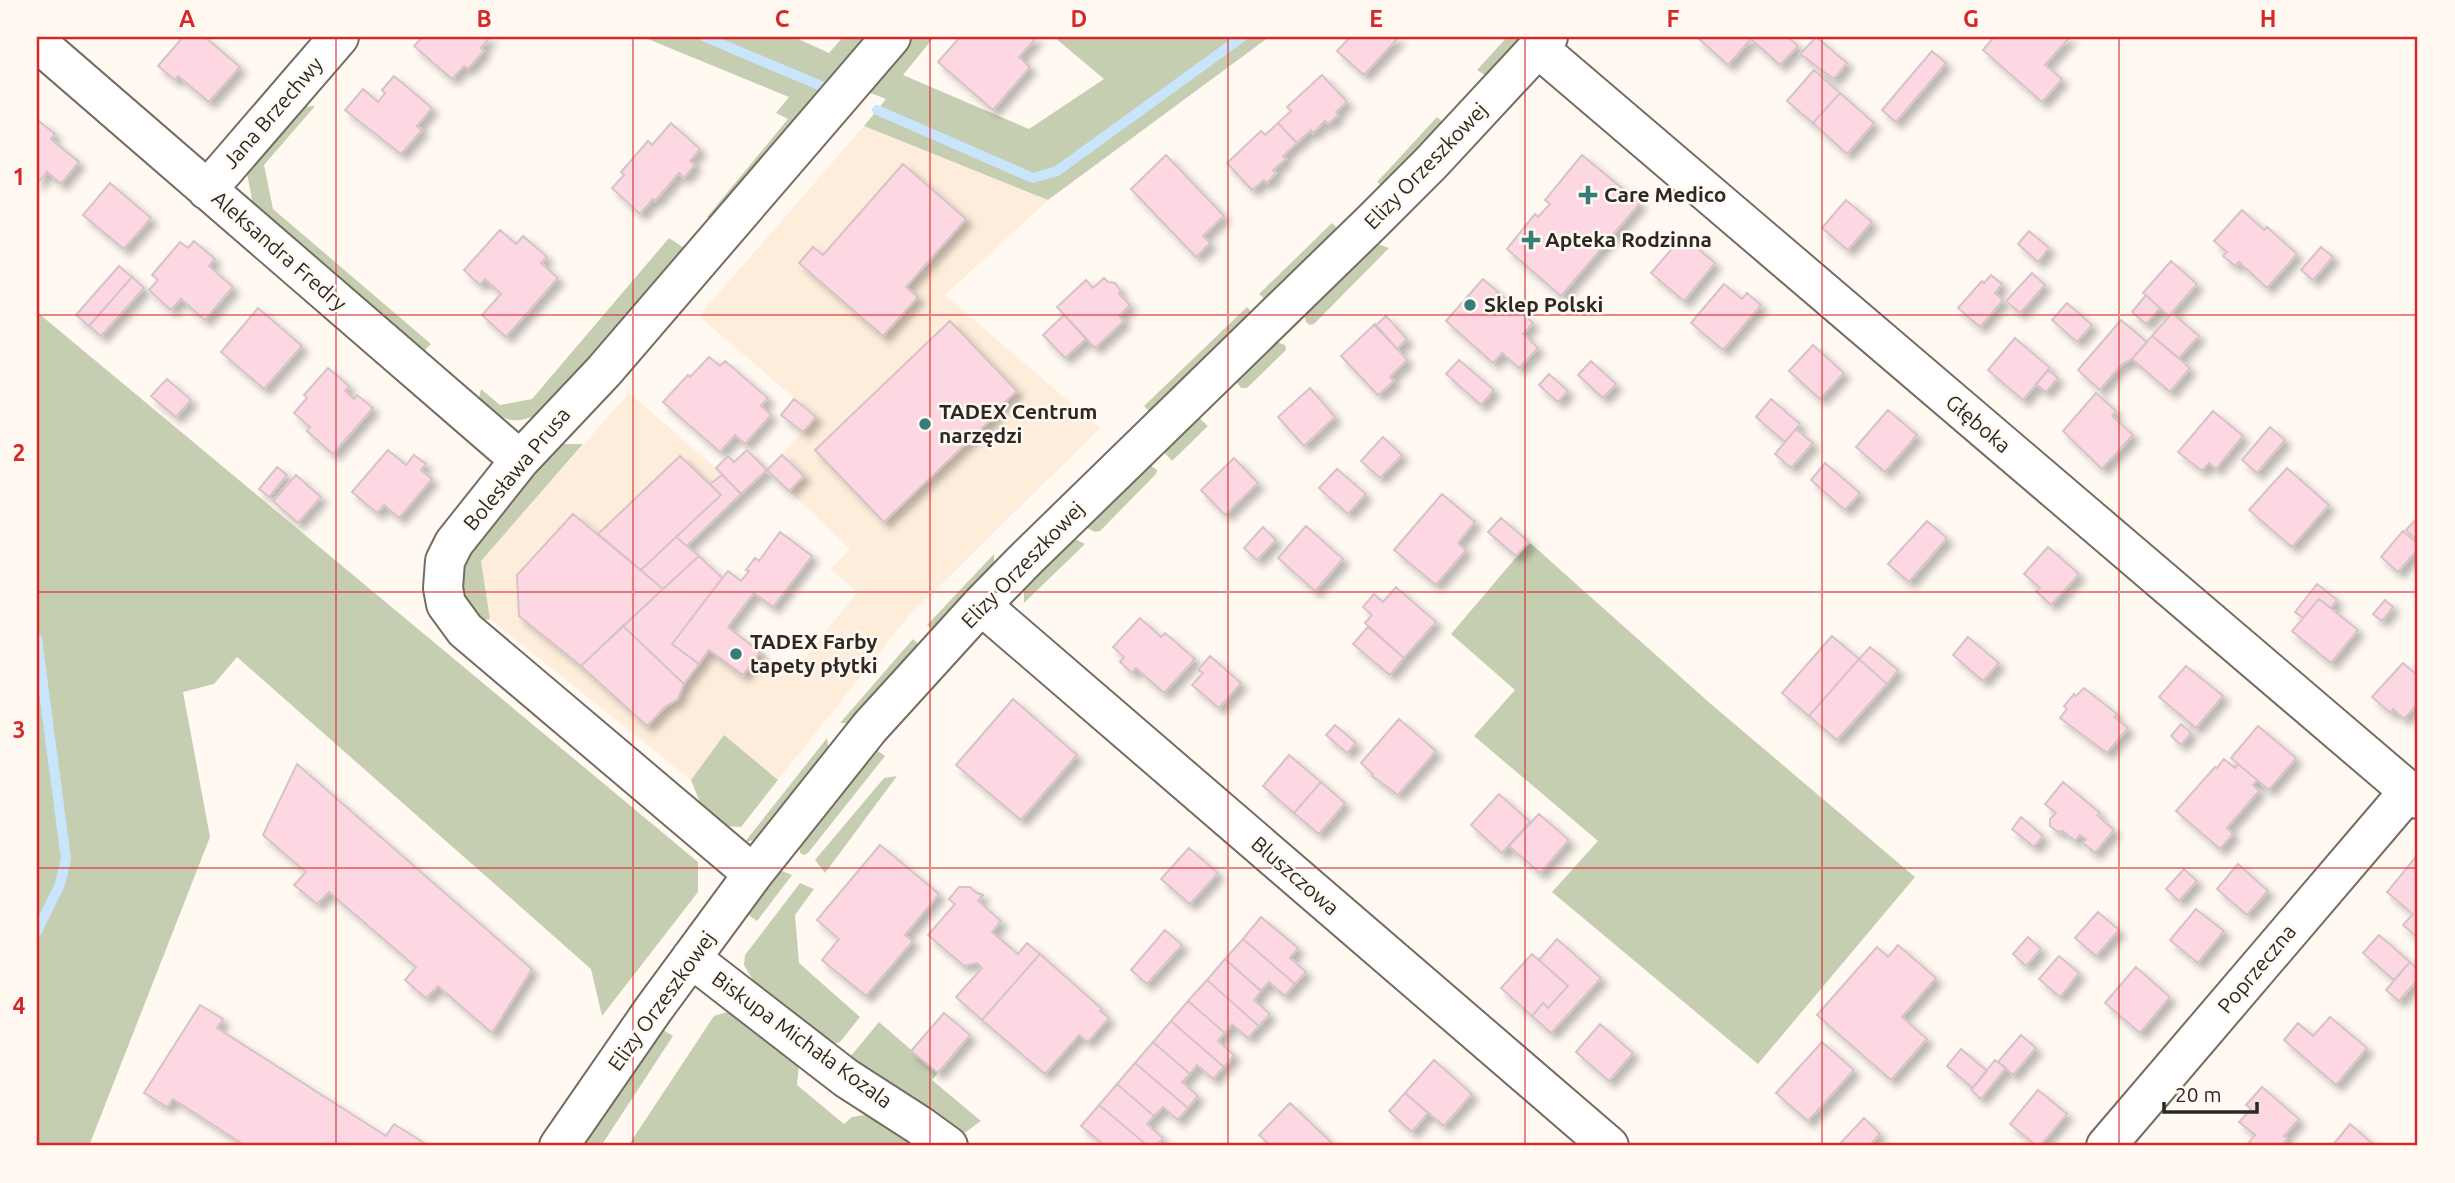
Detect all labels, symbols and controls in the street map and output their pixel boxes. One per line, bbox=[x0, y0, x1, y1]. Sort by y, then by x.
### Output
text: A bbox=[179, 6, 195, 31]
text: B bbox=[476, 6, 492, 31]
text: C bbox=[775, 6, 790, 31]
text: D bbox=[1071, 6, 1087, 31]
text: E bbox=[1369, 6, 1383, 31]
text: F bbox=[1667, 6, 1680, 31]
text: G bbox=[1963, 6, 1979, 31]
text: H bbox=[2260, 6, 2276, 31]
street label: Jana Brzechwy bbox=[217, 52, 327, 173]
street label: Elizy Orzeszkowej bbox=[1359, 97, 1492, 234]
text: 1 bbox=[13, 164, 25, 189]
place label: Care Medico bbox=[1604, 182, 1726, 206]
street label: Aleksandra Fredry bbox=[208, 185, 352, 315]
marker: Care Medico bbox=[1578, 185, 1598, 205]
place label: Apteka Rodzinna bbox=[1545, 227, 1712, 251]
marker: Apteka Rodzinna bbox=[1523, 232, 1539, 248]
place label: Sklep Polski bbox=[1484, 292, 1603, 316]
marker: Sklep Polski bbox=[1462, 297, 1478, 313]
street label: Głęboka bbox=[1941, 389, 2016, 457]
place label: TADEX Centrum narzędzi bbox=[939, 399, 1097, 447]
street label: Bolesława Prusa bbox=[458, 402, 574, 534]
marker: TADEX Centrum narzędzi bbox=[917, 416, 933, 432]
text: 2 bbox=[13, 440, 25, 465]
street label: Elizy Orzeszkowej bbox=[956, 496, 1089, 633]
place label: TADEX Farby tapety płytki bbox=[750, 629, 878, 677]
marker: TADEX Farby tapety płytki bbox=[728, 646, 744, 662]
text: 3 bbox=[13, 717, 25, 742]
street label: Bluszczowa bbox=[1247, 831, 1344, 920]
street label: Poprzeczna bbox=[2212, 919, 2300, 1017]
street label: Elizy Orzeszkowej bbox=[603, 926, 720, 1075]
street label: Biskupa Michała Kozala bbox=[708, 966, 897, 1113]
text: 4 bbox=[13, 993, 26, 1018]
scale bar bbox=[2164, 1071, 2257, 1115]
text: 20 m bbox=[2175, 1082, 2222, 1106]

